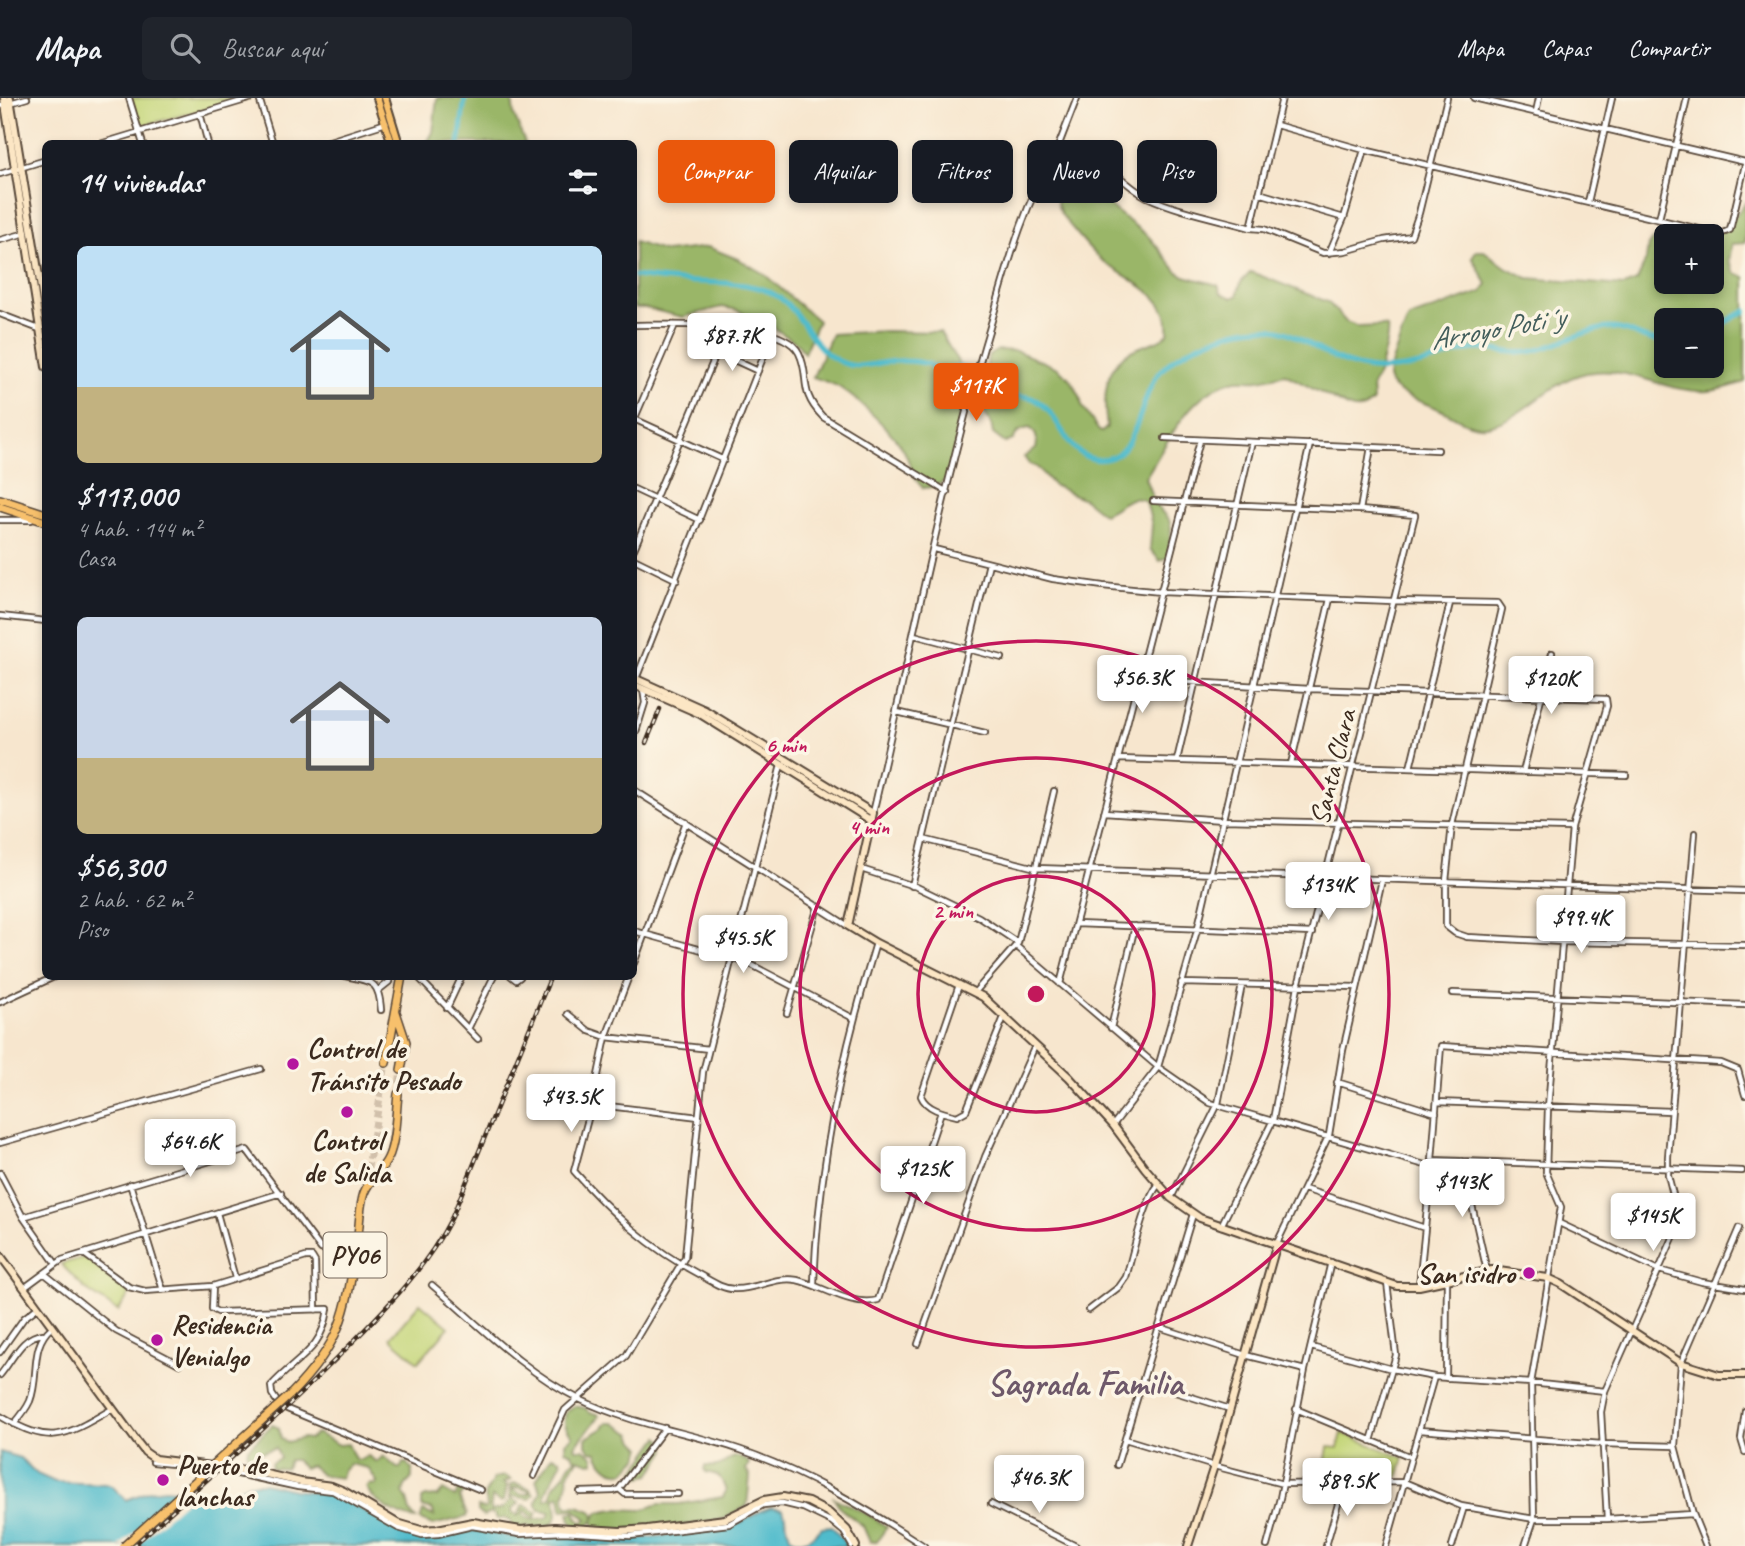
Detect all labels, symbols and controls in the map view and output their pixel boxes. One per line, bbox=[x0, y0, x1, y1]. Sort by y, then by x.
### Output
search box bbox=[142, 17, 632, 80]
text: Mapa bbox=[35, 27, 100, 69]
icon: search bbox=[166, 29, 204, 67]
text: Buscar aquí bbox=[222, 32, 324, 65]
text: Mapa bbox=[1457, 33, 1504, 63]
text: Capas bbox=[1542, 33, 1590, 63]
text: Compartir bbox=[1628, 33, 1710, 63]
chip: Comprar bbox=[658, 140, 775, 203]
chip: Alquilar bbox=[789, 140, 898, 203]
chip: Filtros bbox=[912, 140, 1013, 203]
chip: Nuevo bbox=[1027, 140, 1123, 203]
chip: Piso bbox=[1137, 140, 1217, 203]
text: 14 viviendas bbox=[77, 163, 203, 201]
icon: filters bbox=[564, 163, 602, 201]
map controls bbox=[1654, 224, 1724, 378]
button: + bbox=[1654, 224, 1724, 294]
icon: home bbox=[277, 292, 403, 418]
water label: Arroyo Poti´y bbox=[1427, 297, 1572, 358]
button: − bbox=[1654, 308, 1724, 378]
pin: $87.7K bbox=[675, 314, 789, 373]
text: $87.7K bbox=[703, 321, 761, 350]
pin: $117K bbox=[927, 364, 1025, 423]
text: $117K bbox=[950, 371, 1003, 400]
text: $117,000 bbox=[77, 477, 177, 515]
text: 4 hab. · 144 m² bbox=[77, 515, 201, 544]
text: Casa bbox=[77, 544, 115, 573]
pin: $56.3K bbox=[1085, 656, 1199, 715]
pin: $120K bbox=[1502, 656, 1600, 716]
icon: home bbox=[277, 663, 403, 789]
text: $56.3K bbox=[1113, 663, 1171, 692]
text: $120K bbox=[1524, 664, 1578, 693]
street label: Santa Clara bbox=[1301, 704, 1364, 828]
text: 6 min bbox=[766, 732, 807, 758]
text: 4 min bbox=[849, 814, 889, 840]
text: $56,300 bbox=[77, 848, 164, 886]
pin: $134K bbox=[1279, 862, 1377, 922]
text: $134K bbox=[1301, 870, 1355, 899]
text: 2 hab. · 62 m² bbox=[77, 886, 190, 915]
pin: $99.4K bbox=[1524, 896, 1638, 955]
text: 2 min bbox=[933, 898, 973, 924]
text: $99.4K bbox=[1552, 903, 1610, 932]
text: Piso bbox=[77, 915, 108, 944]
pin: $45.5K bbox=[686, 916, 800, 975]
text: $45.5K bbox=[715, 923, 771, 952]
centre of rings bbox=[1024, 982, 1048, 1006]
place label: Control de Tránsito Pesado bbox=[307, 1031, 463, 1098]
marker: Control de Tránsito Pesado bbox=[285, 1056, 301, 1072]
pin: $43.5K bbox=[514, 1074, 628, 1134]
text: $43.5K bbox=[542, 1082, 600, 1111]
marker: Control de Salida bbox=[339, 1104, 355, 1120]
pin: $64.6K bbox=[133, 1119, 247, 1179]
place label: Control de Salida bbox=[304, 1123, 393, 1190]
text: $64.6K bbox=[161, 1127, 219, 1156]
pin: $125K bbox=[874, 1146, 972, 1206]
text: $125K bbox=[897, 1154, 949, 1183]
pin: $143K bbox=[1413, 1160, 1511, 1219]
text: $143K bbox=[1435, 1167, 1489, 1196]
pin: $145K bbox=[1604, 1194, 1702, 1253]
text: $145K bbox=[1627, 1201, 1679, 1230]
road number: PY06 bbox=[324, 1232, 386, 1278]
place label: San isidro bbox=[1417, 1256, 1517, 1291]
marker: San isidro bbox=[1521, 1265, 1537, 1281]
place label: Residencia Venialgo bbox=[171, 1307, 274, 1374]
marker: Residencia Venialgo bbox=[149, 1332, 165, 1348]
district label: Sagrada Familia bbox=[987, 1361, 1186, 1406]
place label: Puerto de lanchas bbox=[177, 1447, 268, 1514]
pin: $46.3K bbox=[982, 1456, 1096, 1515]
pin: $89.5K bbox=[1290, 1458, 1404, 1518]
text: $46.3K bbox=[1010, 1463, 1068, 1492]
text: $89.5K bbox=[1319, 1466, 1376, 1495]
marker: Puerto de lanchas bbox=[155, 1472, 171, 1488]

